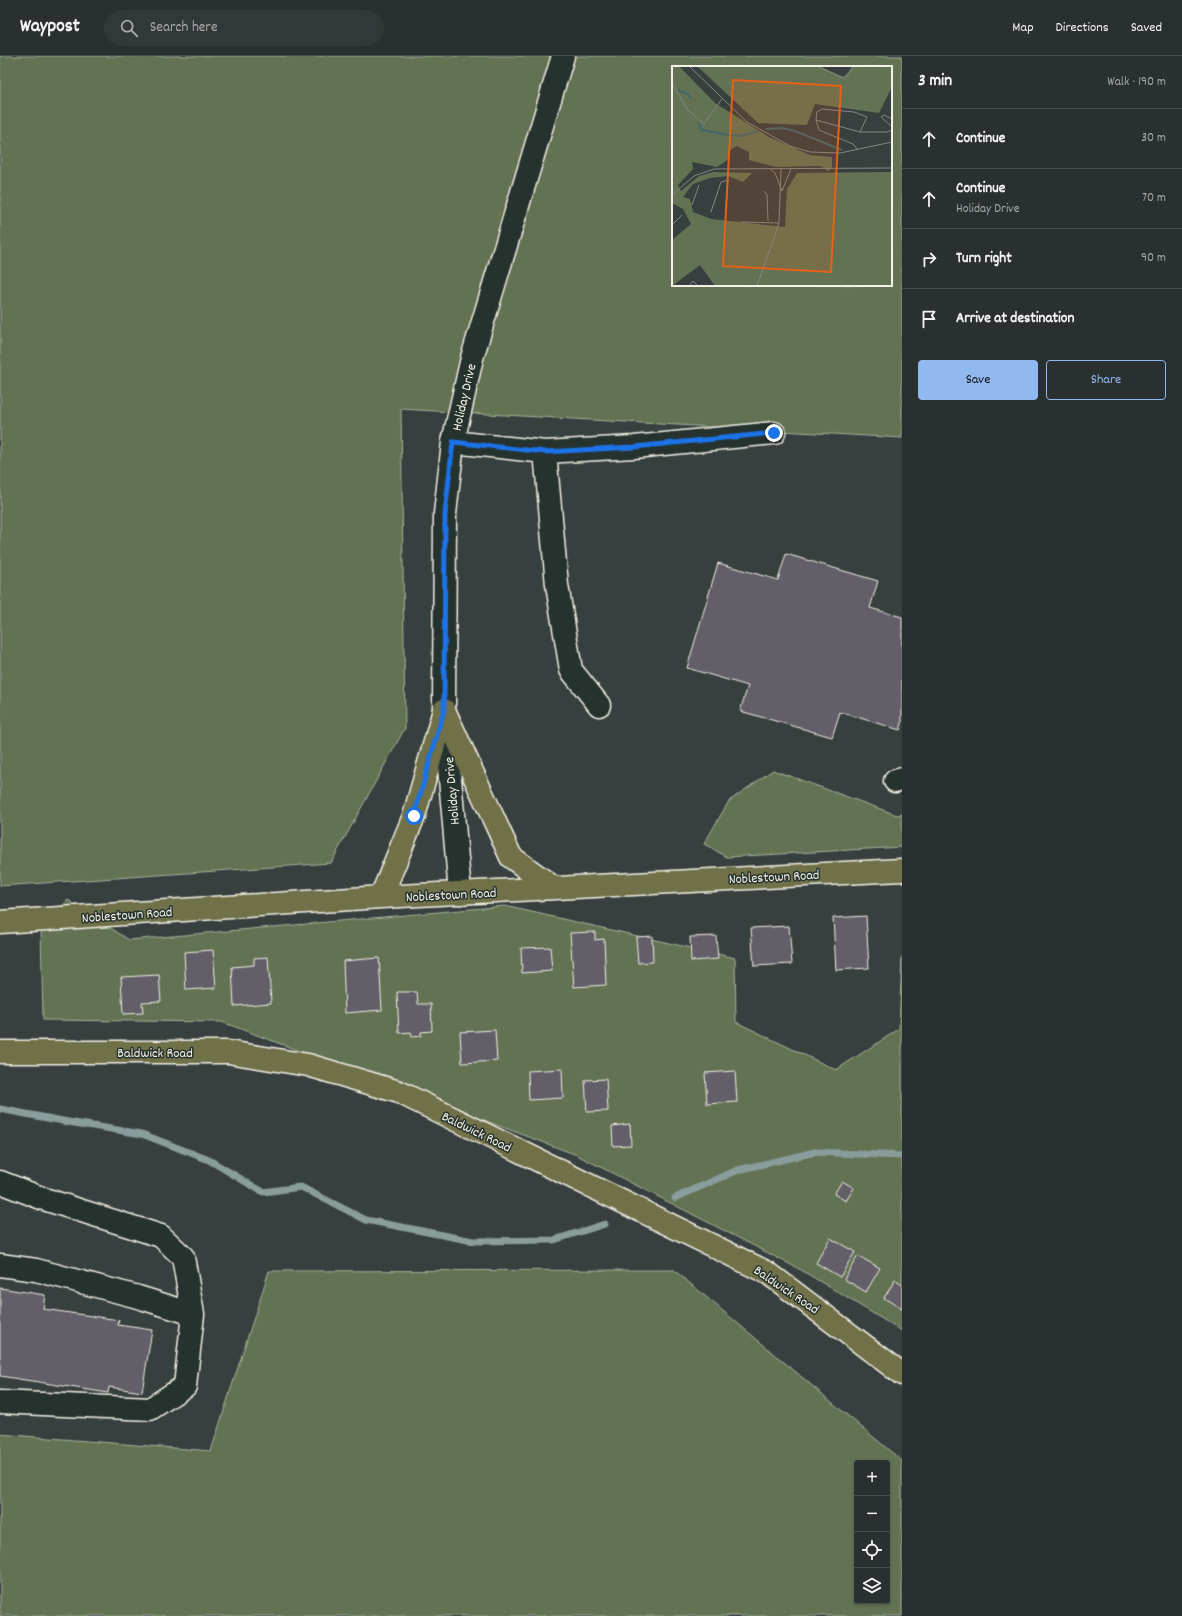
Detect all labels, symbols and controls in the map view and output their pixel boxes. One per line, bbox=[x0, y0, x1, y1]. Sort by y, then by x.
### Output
search box bbox=[104, 10, 384, 46]
text: Waypost bbox=[20, 14, 80, 41]
icon: search bbox=[118, 17, 140, 39]
text: Search here bbox=[150, 17, 218, 39]
text: Map bbox=[1012, 18, 1034, 38]
text: Directions bbox=[1056, 18, 1109, 38]
text: Saved bbox=[1131, 18, 1162, 38]
inset map bbox=[672, 66, 892, 286]
text: 3 min bbox=[918, 70, 952, 94]
text: Walk · 190 m bbox=[1107, 73, 1166, 92]
icon: ahead bbox=[918, 128, 940, 150]
text: Continue bbox=[956, 128, 1005, 150]
text: 30 m bbox=[1141, 129, 1166, 148]
text: Continue bbox=[956, 178, 1005, 200]
icon: ahead bbox=[918, 188, 940, 210]
text: 70 m bbox=[1142, 189, 1166, 208]
text: Holiday Drive bbox=[956, 200, 1019, 219]
icon: right bbox=[918, 248, 940, 270]
text: Turn right bbox=[956, 248, 1012, 270]
text: 90 m bbox=[1141, 249, 1166, 268]
icon: arrive bbox=[918, 308, 940, 330]
text: Arrive at destination bbox=[956, 308, 1074, 330]
button: Save bbox=[918, 360, 1038, 400]
button: Share bbox=[1046, 360, 1166, 400]
street label: Holiday Drive bbox=[448, 362, 482, 433]
route end bbox=[765, 424, 783, 442]
street label: Holiday Drive bbox=[440, 756, 466, 826]
route start bbox=[405, 807, 423, 825]
street label: Noblestown Road bbox=[728, 866, 820, 890]
street label: Noblestown Road bbox=[405, 884, 497, 908]
street label: Noblestown Road bbox=[81, 903, 173, 929]
street label: Baldwick Road bbox=[117, 1044, 193, 1064]
street label: Baldwick Road bbox=[438, 1107, 514, 1158]
street label: Baldwick Road bbox=[749, 1261, 823, 1320]
map controls bbox=[854, 1460, 890, 1604]
button: + bbox=[854, 1460, 890, 1496]
button: − bbox=[854, 1496, 890, 1532]
button: locate bbox=[854, 1532, 890, 1568]
button: layers bbox=[854, 1568, 890, 1604]

